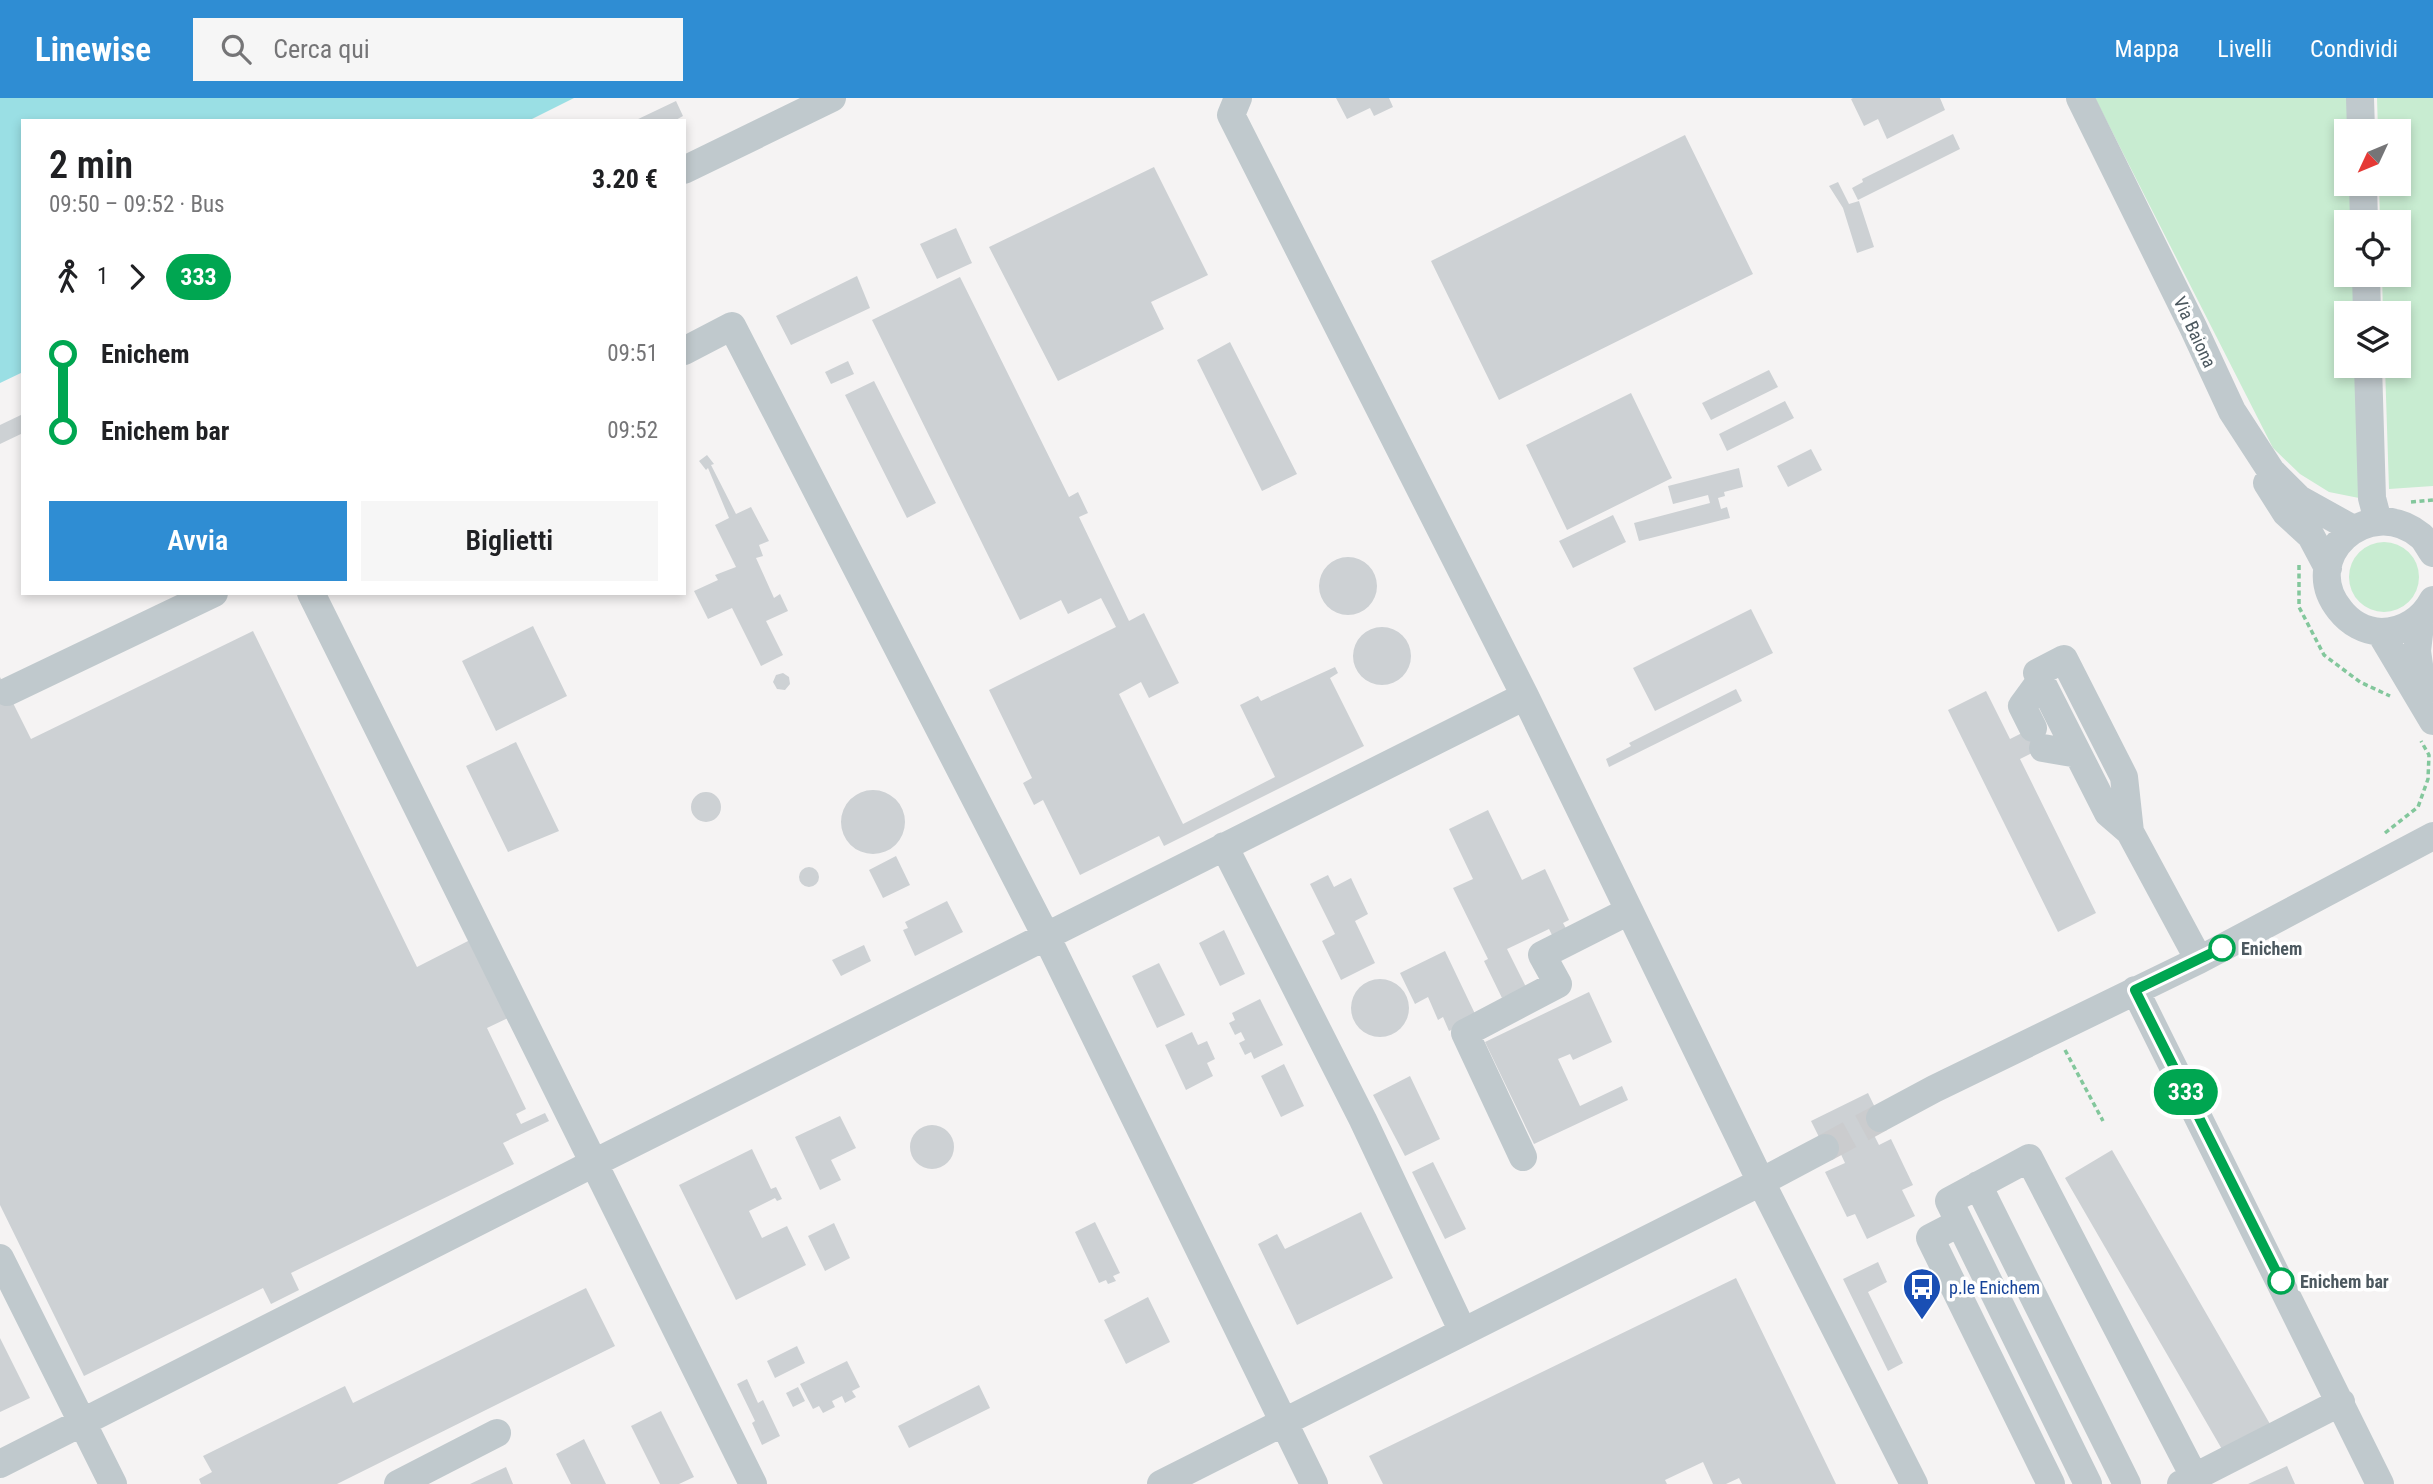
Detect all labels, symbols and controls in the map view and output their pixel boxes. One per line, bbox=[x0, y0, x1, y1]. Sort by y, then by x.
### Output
search box bbox=[193, 18, 683, 81]
text: Linewise bbox=[35, 30, 151, 69]
icon: search bbox=[217, 30, 255, 68]
text: Cerca qui bbox=[273, 34, 370, 64]
text: Mappa bbox=[2115, 35, 2179, 63]
text: Livelli bbox=[2217, 35, 2272, 63]
text: Condividi bbox=[2310, 35, 2398, 63]
north arrow bbox=[2334, 119, 2412, 196]
map controls bbox=[2334, 119, 2411, 378]
text: 2 min bbox=[49, 143, 133, 187]
text: 3.20 € bbox=[592, 164, 658, 194]
text: 09:50 – 09:52 · Bus bbox=[49, 191, 225, 218]
button: locate bbox=[2334, 210, 2411, 287]
icon: walk bbox=[49, 258, 87, 296]
icon: forward bbox=[118, 258, 156, 296]
text: 1 bbox=[97, 263, 108, 290]
text: 333 bbox=[180, 263, 217, 291]
street label: Via Baiona bbox=[2169, 293, 2221, 371]
button: layers bbox=[2334, 301, 2411, 378]
text: Enichem bbox=[101, 339, 190, 369]
text: 09:51 bbox=[607, 340, 658, 367]
text: Enichem bar bbox=[101, 416, 229, 446]
text: 09:52 bbox=[607, 417, 658, 444]
button: Avvia bbox=[49, 501, 347, 581]
button: Biglietti bbox=[361, 501, 658, 581]
marker: Enichem bbox=[2209, 935, 2235, 961]
place label: Enichem bbox=[2241, 938, 2302, 959]
line badge: 333 bbox=[2146, 1069, 2226, 1115]
text: 333 bbox=[2168, 1078, 2204, 1106]
bus stop icon: p.le Enichem bbox=[1901, 1266, 1943, 1321]
marker: Enichem bar bbox=[2268, 1268, 2294, 1294]
place label: Enichem bar bbox=[2300, 1271, 2389, 1292]
place label: p.le Enichem bbox=[1949, 1277, 2040, 1298]

